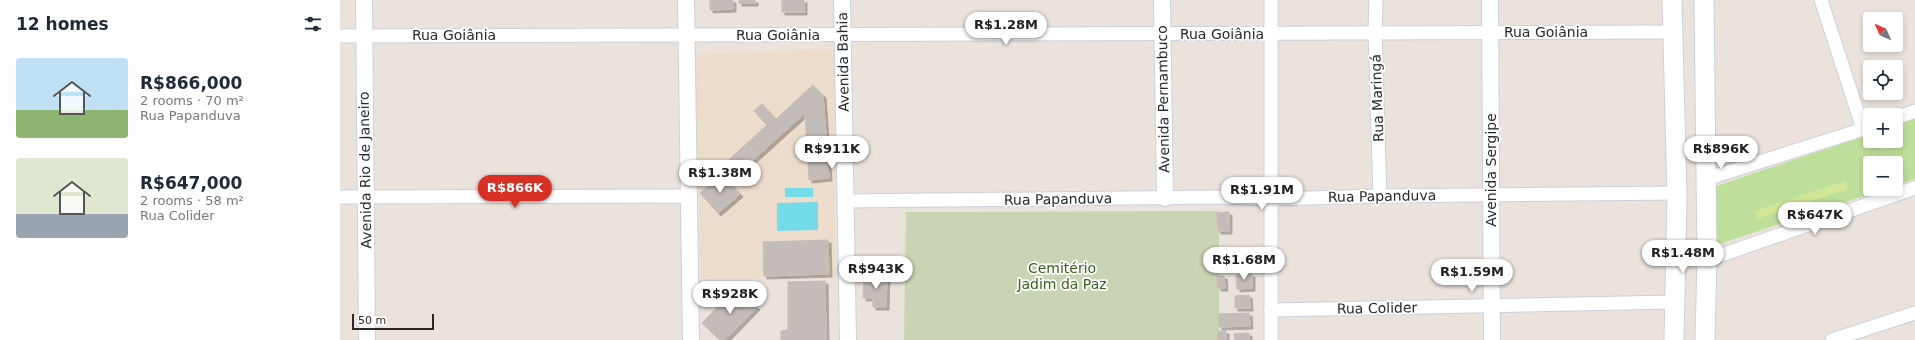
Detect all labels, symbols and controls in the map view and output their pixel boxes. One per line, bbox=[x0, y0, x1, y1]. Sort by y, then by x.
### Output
street label: Avenida Bahia bbox=[834, 12, 852, 112]
pin: R$1.28M bbox=[969, 12, 1043, 46]
north arrow bbox=[1863, 12, 1903, 52]
map controls bbox=[1863, 12, 1903, 196]
icon: filters bbox=[302, 13, 324, 35]
text: 12 homes bbox=[16, 14, 109, 34]
text: R$1.28M bbox=[974, 17, 1038, 32]
street label: Rua Goiânia bbox=[1504, 24, 1588, 40]
street label: Avenida Pernambuco bbox=[1154, 25, 1172, 173]
street label: Rua Goiânia bbox=[1180, 26, 1264, 42]
street label: Rua Goiânia bbox=[412, 27, 496, 43]
street label: Rua Goiânia bbox=[736, 27, 820, 43]
street label: Rua Maringá bbox=[1367, 54, 1387, 142]
button: locate bbox=[1863, 60, 1903, 100]
text: R$866,000 bbox=[140, 73, 242, 93]
icon: home bbox=[48, 74, 96, 122]
street label: Avenida Rio de Janeiro bbox=[356, 91, 374, 249]
text: 2 rooms · 70 m² bbox=[140, 93, 244, 108]
text: Rua Papanduva bbox=[140, 108, 241, 123]
button: + bbox=[1863, 108, 1903, 148]
street label: Avenida Sergipe bbox=[1483, 113, 1499, 227]
pin: R$911K bbox=[799, 136, 865, 170]
pin: R$896K bbox=[1688, 136, 1754, 170]
text: R$911K bbox=[804, 141, 860, 156]
text: R$896K bbox=[1693, 141, 1749, 156]
button: − bbox=[1863, 156, 1903, 196]
pin: R$1.38M bbox=[683, 160, 757, 194]
text: R$1.38M bbox=[688, 165, 752, 180]
text: R$647,000 bbox=[140, 173, 242, 193]
icon: home bbox=[48, 174, 96, 222]
pin: R$866K bbox=[482, 175, 548, 209]
pin: R$1.91M bbox=[1225, 177, 1299, 211]
text: R$866K bbox=[487, 180, 543, 195]
text: R$1.91M bbox=[1230, 182, 1294, 197]
street label: Rua Papanduva bbox=[1328, 187, 1436, 205]
street label: Rua Papanduva bbox=[1004, 190, 1112, 208]
text: 2 rooms · 58 m² bbox=[140, 193, 244, 208]
pin: R$647K bbox=[1782, 202, 1848, 236]
text: R$647K bbox=[1787, 207, 1843, 222]
text: Rua Colider bbox=[140, 208, 215, 223]
pin: R$1.48M bbox=[1646, 240, 1720, 274]
text: R$1.48M bbox=[1651, 245, 1715, 260]
pin: R$1.68M bbox=[1207, 247, 1281, 281]
text: R$1.68M bbox=[1212, 252, 1276, 267]
pin: R$943K bbox=[843, 256, 909, 290]
pin: R$1.59M bbox=[1435, 259, 1509, 293]
park label: Cemitério Jadim da Paz bbox=[1016, 260, 1107, 292]
text: R$943K bbox=[848, 261, 904, 276]
text: R$1.59M bbox=[1440, 264, 1504, 279]
pin: R$928K bbox=[697, 281, 763, 315]
text: R$928K bbox=[702, 286, 758, 301]
street label: Rua Colider bbox=[1337, 299, 1418, 317]
scale bar bbox=[352, 312, 434, 331]
text: 50 m bbox=[358, 314, 386, 327]

